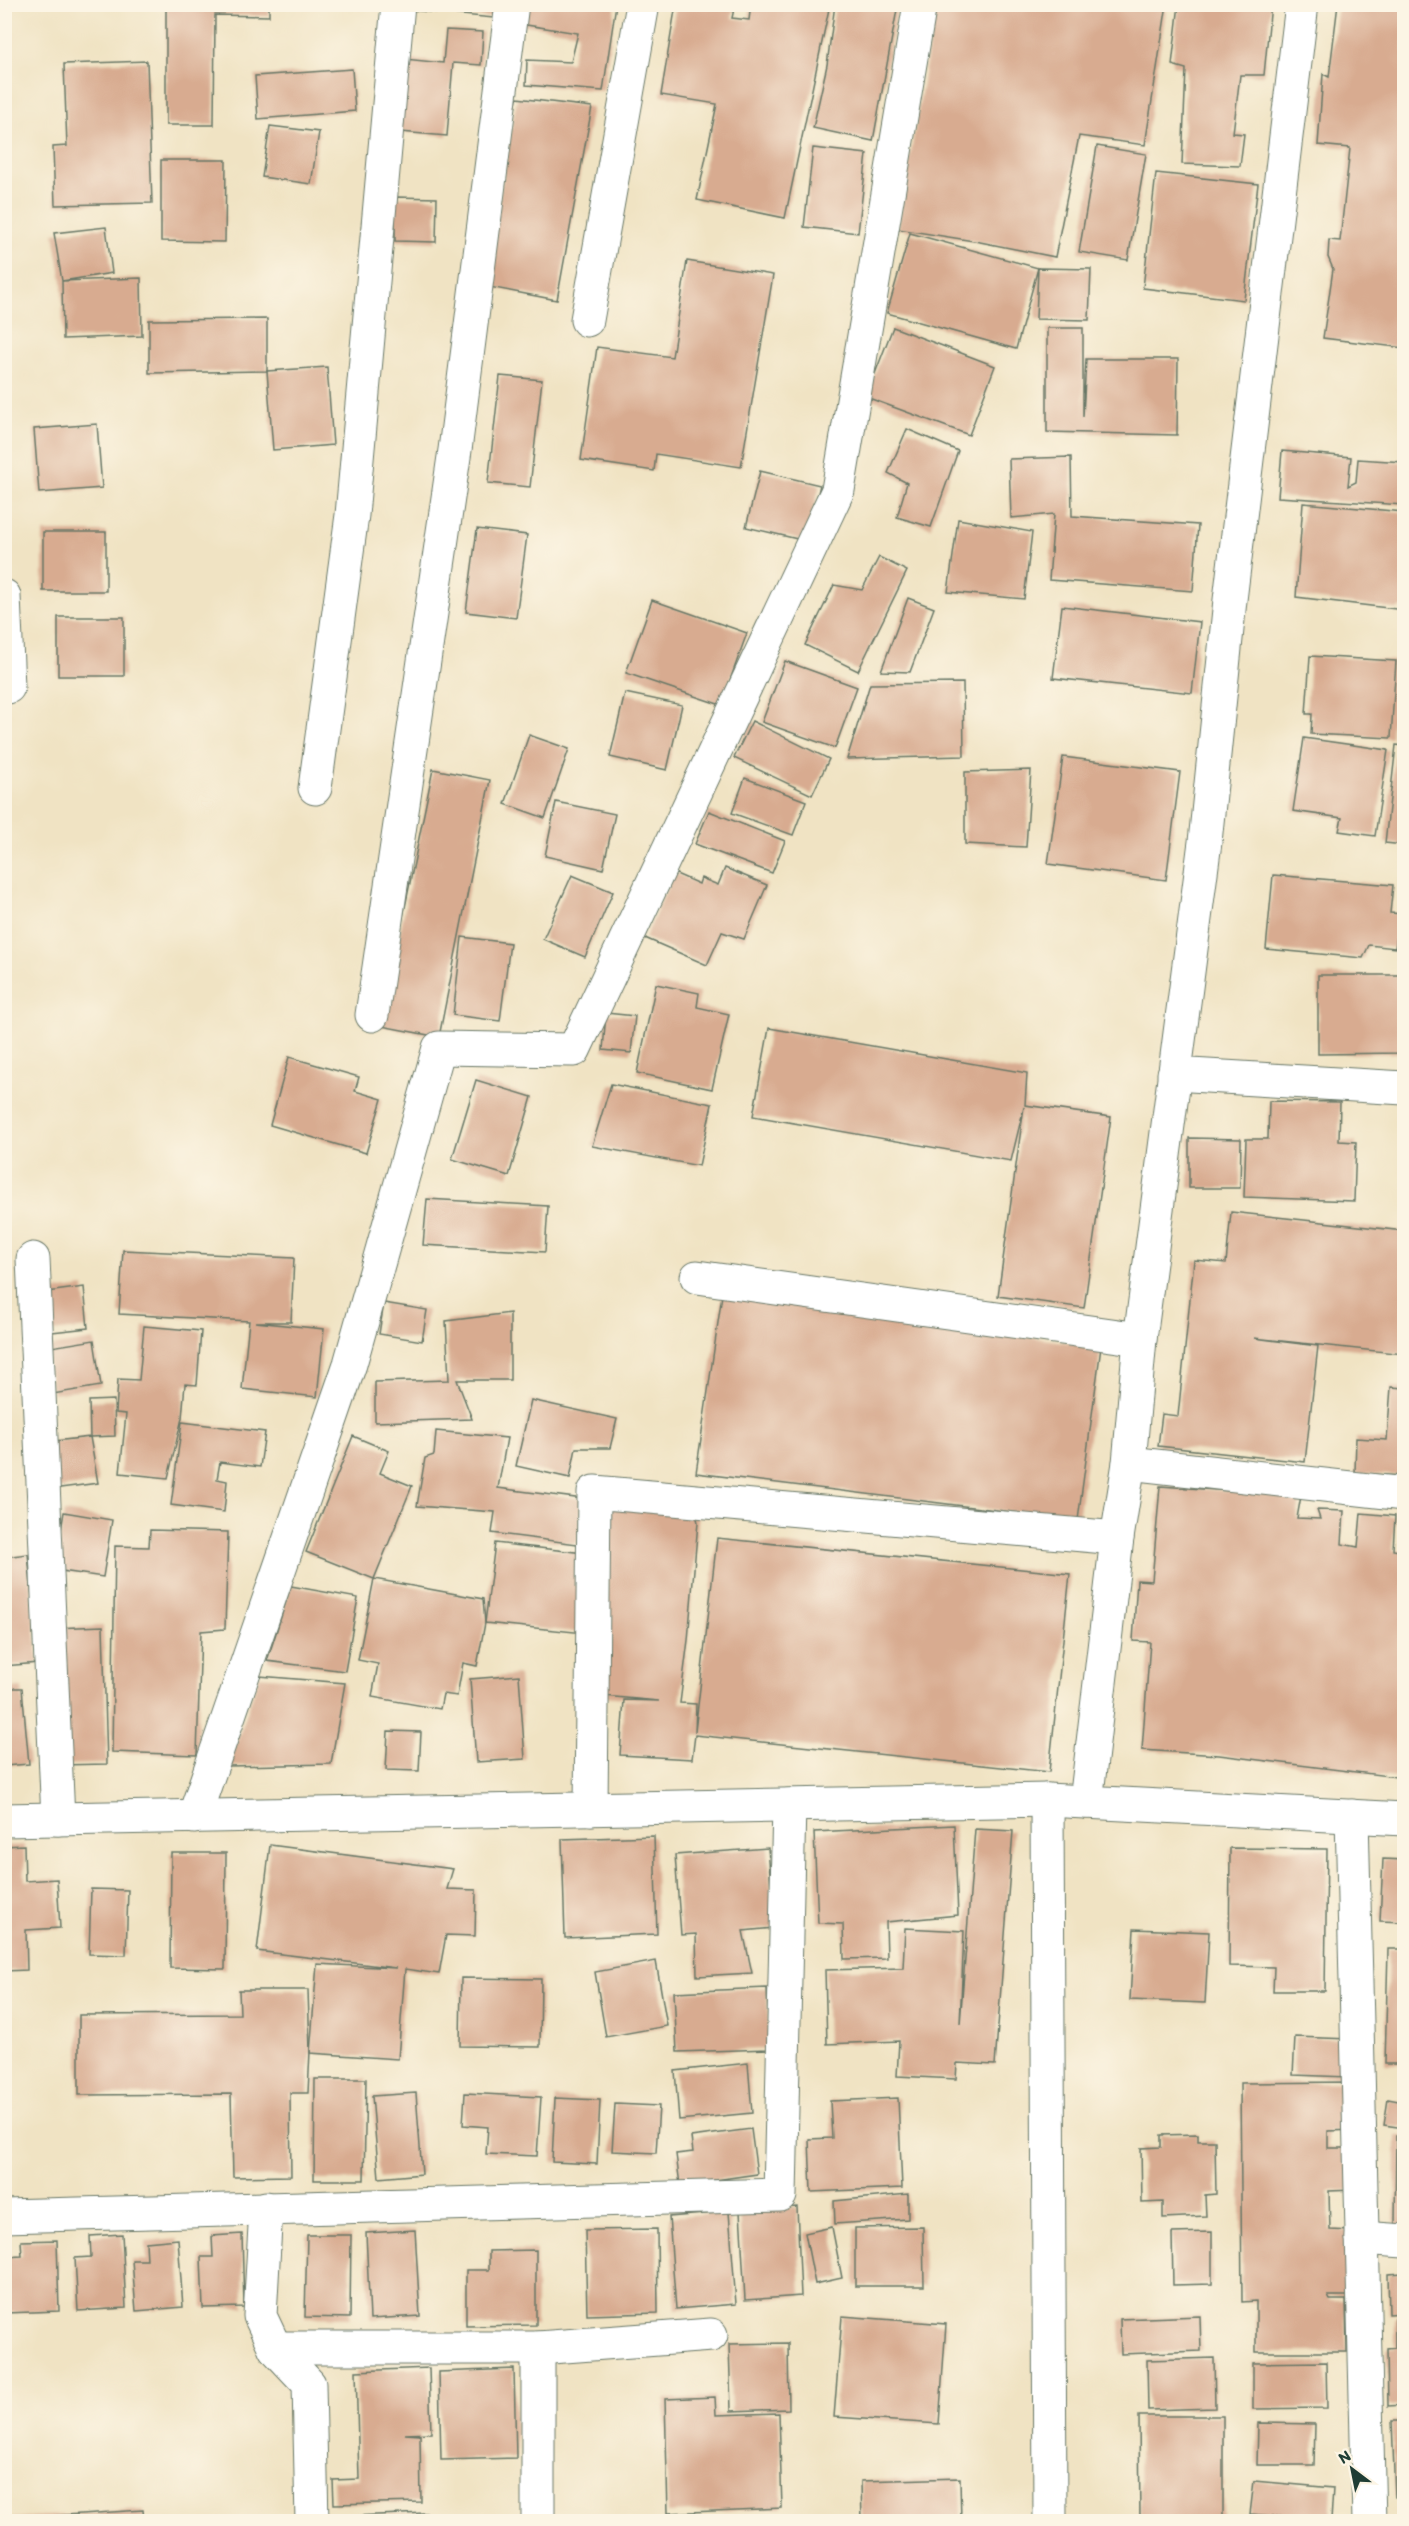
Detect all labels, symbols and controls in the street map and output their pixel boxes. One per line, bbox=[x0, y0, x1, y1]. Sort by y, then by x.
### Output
north arrow bbox=[1322, 2439, 1382, 2499]
text: N bbox=[1335, 2446, 1354, 2468]

